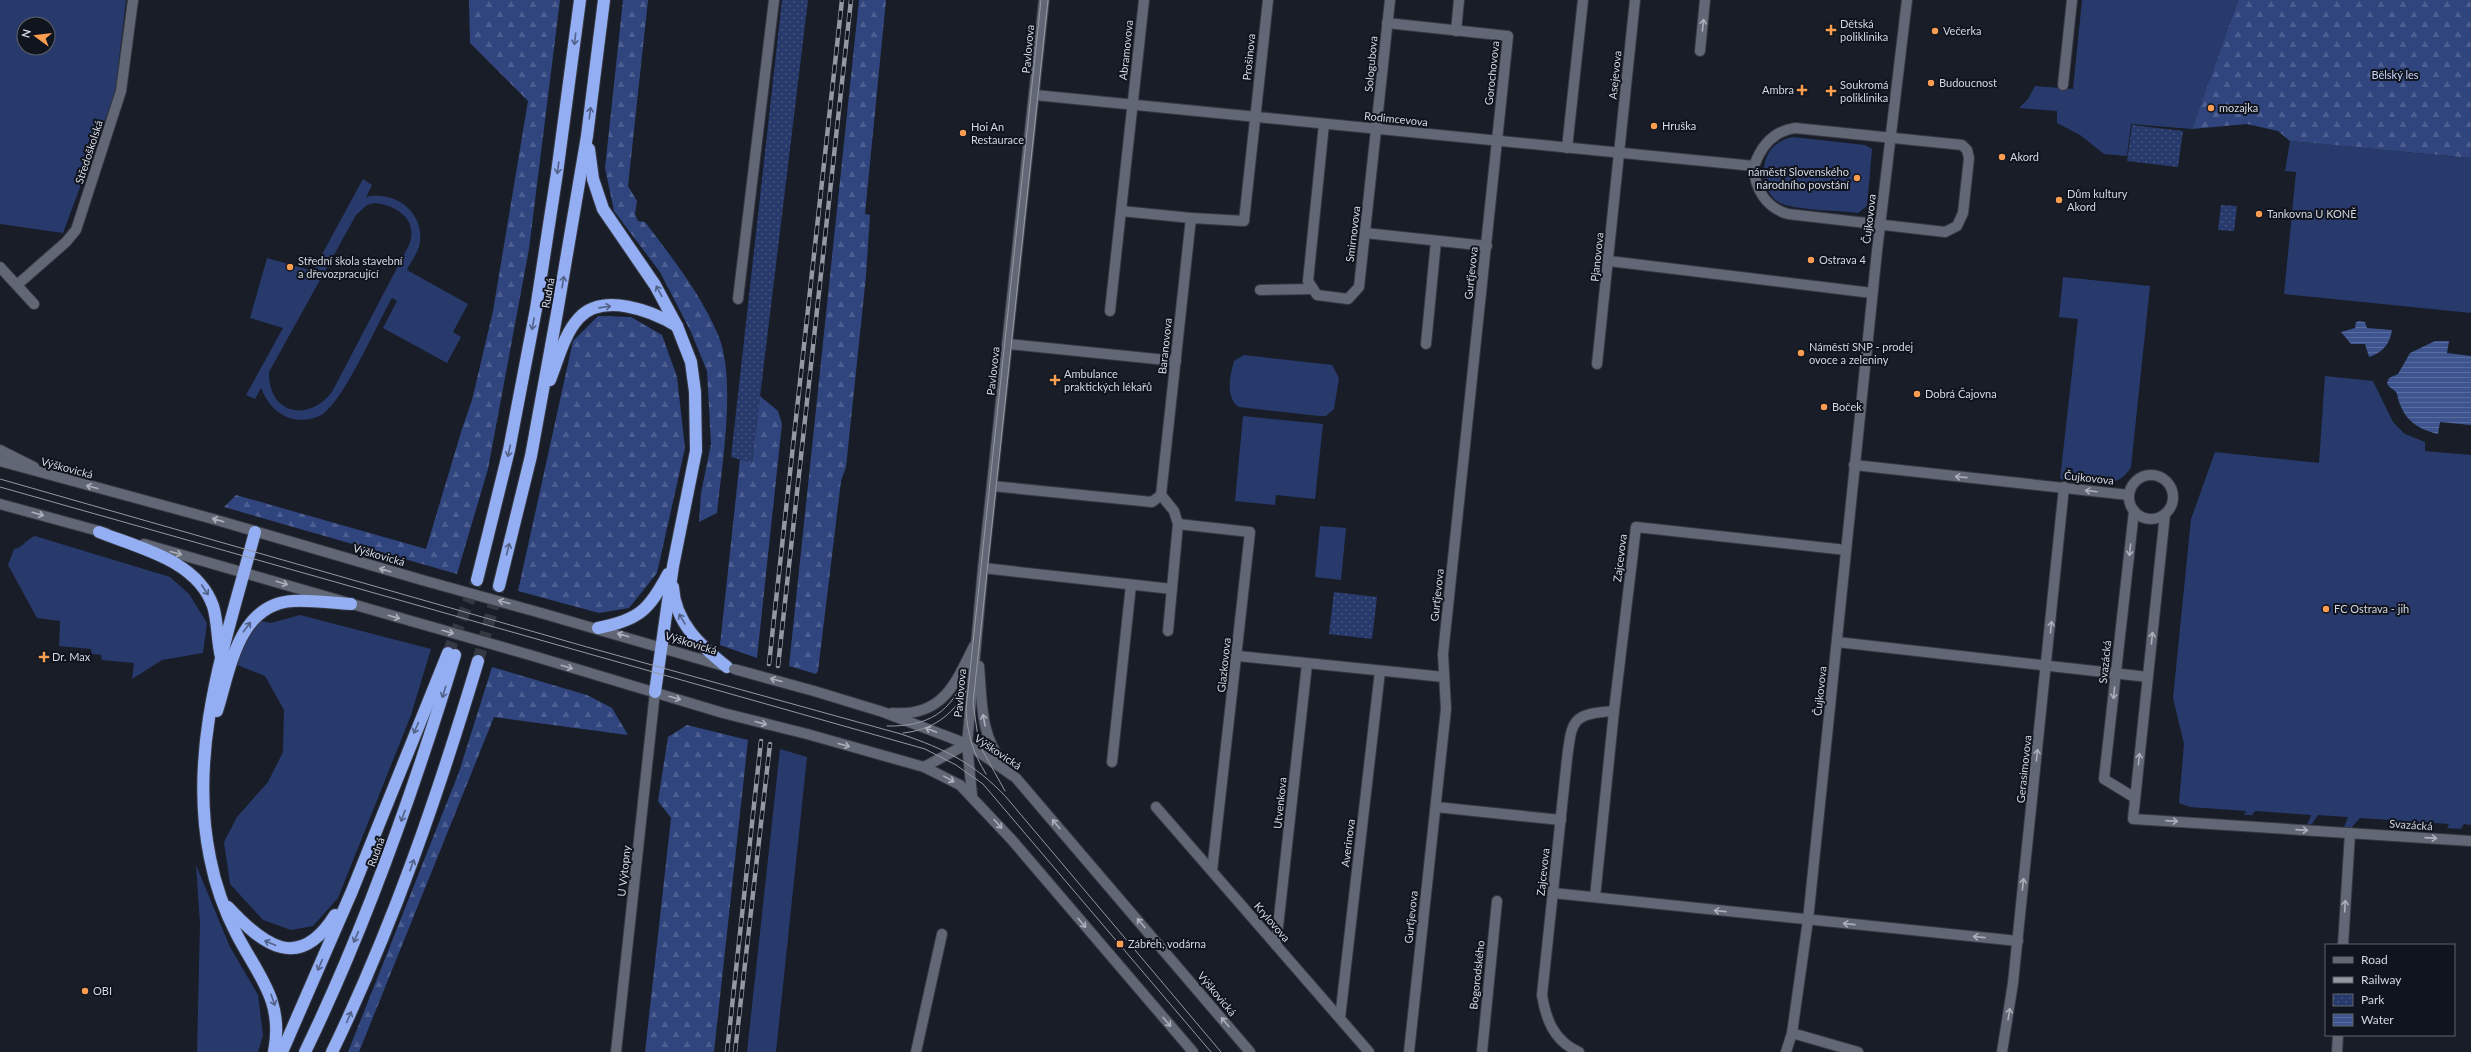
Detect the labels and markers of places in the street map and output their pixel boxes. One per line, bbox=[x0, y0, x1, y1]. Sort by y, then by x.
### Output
place label: Dětská poliklinika bbox=[1840, 17, 1888, 43]
marker: Dětská poliklinika bbox=[1825, 24, 1837, 36]
place label: Večerka bbox=[1943, 24, 1981, 37]
marker: Večerka bbox=[1930, 26, 1940, 36]
place label: Budoucnost bbox=[1939, 76, 1997, 89]
place label: Soukromá poliklinika bbox=[1840, 78, 1888, 104]
marker: Budoucnost bbox=[1926, 78, 1936, 88]
place label: Ambra bbox=[1762, 83, 1794, 96]
marker: Ambra bbox=[1797, 85, 1807, 95]
marker: Soukromá poliklinika bbox=[1825, 85, 1837, 97]
place label: mozajka bbox=[2219, 101, 2258, 114]
marker: mozajka bbox=[2206, 103, 2216, 113]
place label: Hruška bbox=[1662, 119, 1696, 132]
place label: Hoi An Restaurace bbox=[971, 120, 1024, 146]
marker: Hruška bbox=[1649, 121, 1659, 131]
marker: Hoi An Restaurace bbox=[958, 128, 968, 138]
place label: Akord bbox=[2010, 150, 2039, 163]
marker: Akord bbox=[1997, 152, 2007, 162]
place label: náměstí Slovenského národního povstání bbox=[1748, 165, 1849, 191]
marker: náměstí Slovenského národního povstání bbox=[1852, 173, 1862, 183]
place label: Dům kultury Akord bbox=[2067, 187, 2128, 213]
marker: Dům kultury Akord bbox=[2054, 195, 2064, 205]
place label: Tankovna U KONĚ bbox=[2267, 207, 2357, 220]
marker: Tankovna U KONĚ bbox=[2254, 209, 2264, 219]
place label: Ostrava 4 bbox=[1819, 253, 1867, 266]
place label: Střední škola stavební a dřevozpracující bbox=[298, 254, 403, 280]
marker: Ostrava 4 bbox=[1806, 255, 1816, 265]
marker: Střední škola stavební a dřevozpracující bbox=[285, 262, 295, 272]
place label: Náměstí SNP - prodej ovoce a zeleniny bbox=[1809, 340, 1913, 366]
marker: Náměstí SNP - prodej ovoce a zeleniny bbox=[1796, 348, 1806, 358]
place label: Ambulance praktických lékařů bbox=[1064, 367, 1152, 393]
marker: Ambulance praktických lékařů bbox=[1049, 374, 1061, 386]
place label: Dobrá Čajovna bbox=[1925, 387, 1997, 400]
marker: Dobrá Čajovna bbox=[1912, 389, 1922, 399]
place label: Boček bbox=[1832, 400, 1862, 413]
marker: Boček bbox=[1819, 402, 1829, 412]
place label: FC Ostrava - jih bbox=[2334, 602, 2409, 615]
marker: FC Ostrava - jih bbox=[2321, 604, 2331, 614]
place label: Dr. Max bbox=[52, 650, 91, 663]
marker: Dr. Max bbox=[39, 652, 49, 662]
place label: Zábřeh, vodárna bbox=[1128, 937, 1206, 950]
marker: Zábřeh, vodárna bbox=[1115, 939, 1125, 949]
place label: OBI bbox=[93, 984, 112, 997]
marker: OBI bbox=[80, 986, 90, 996]

